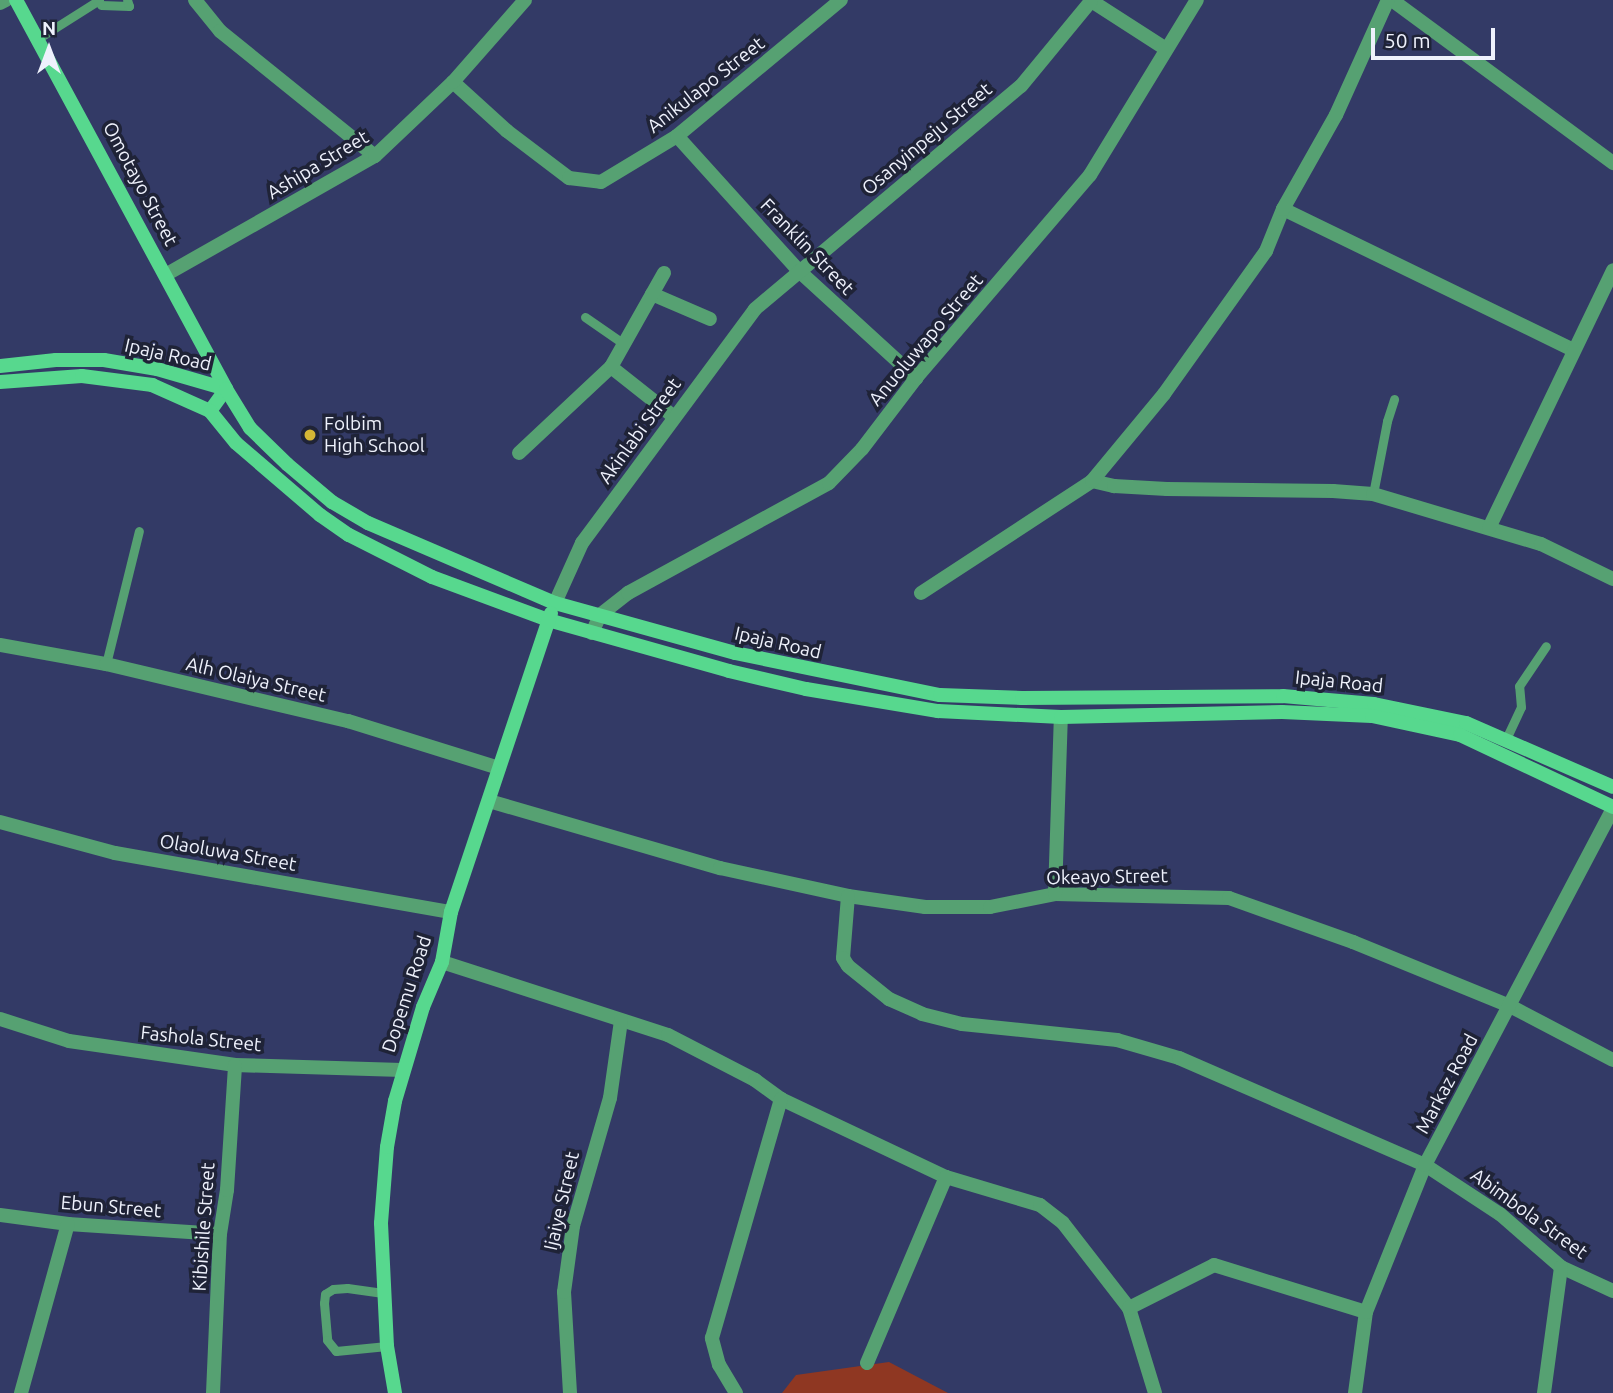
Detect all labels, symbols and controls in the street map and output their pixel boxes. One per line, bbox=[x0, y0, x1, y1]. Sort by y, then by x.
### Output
north arrow bbox=[14, 14, 84, 84]
scale bar bbox=[1375, 14, 1499, 58]
text: N bbox=[42, 17, 56, 39]
text: 50 m bbox=[1384, 28, 1431, 52]
street label: Anikulapo Street bbox=[643, 32, 769, 138]
street label: Osanyinpeju Street bbox=[857, 78, 997, 200]
street label: Omotayo Street bbox=[98, 118, 182, 250]
street label: Ashipa Street bbox=[263, 126, 373, 204]
street label: Franklin Street bbox=[755, 194, 859, 300]
street label: Anuoluwapo Street bbox=[864, 269, 988, 411]
street label: Ipaja Road bbox=[122, 334, 214, 376]
street label: Akinlabi Street bbox=[594, 374, 686, 488]
place label: Folbim High School bbox=[324, 413, 425, 457]
marker: Folbim High School bbox=[302, 427, 318, 443]
street label: Ipaja Road bbox=[732, 622, 824, 664]
street label: Alh Olaiya Street bbox=[184, 653, 328, 707]
street label: Ipaja Road bbox=[1294, 666, 1384, 698]
street label: Olaoluwa Street bbox=[158, 830, 298, 876]
street label: Okeayo Street bbox=[1046, 865, 1168, 889]
street label: Dopemu Road bbox=[377, 933, 437, 1055]
street label: Fashola Street bbox=[139, 1021, 263, 1057]
street label: Markaz Road bbox=[1411, 1030, 1483, 1138]
street label: Ijaiye Street bbox=[540, 1149, 584, 1253]
street label: Kibishile Street bbox=[188, 1162, 220, 1292]
street label: Abimbola Street bbox=[1466, 1164, 1592, 1264]
street label: Ebun Street bbox=[60, 1191, 162, 1223]

